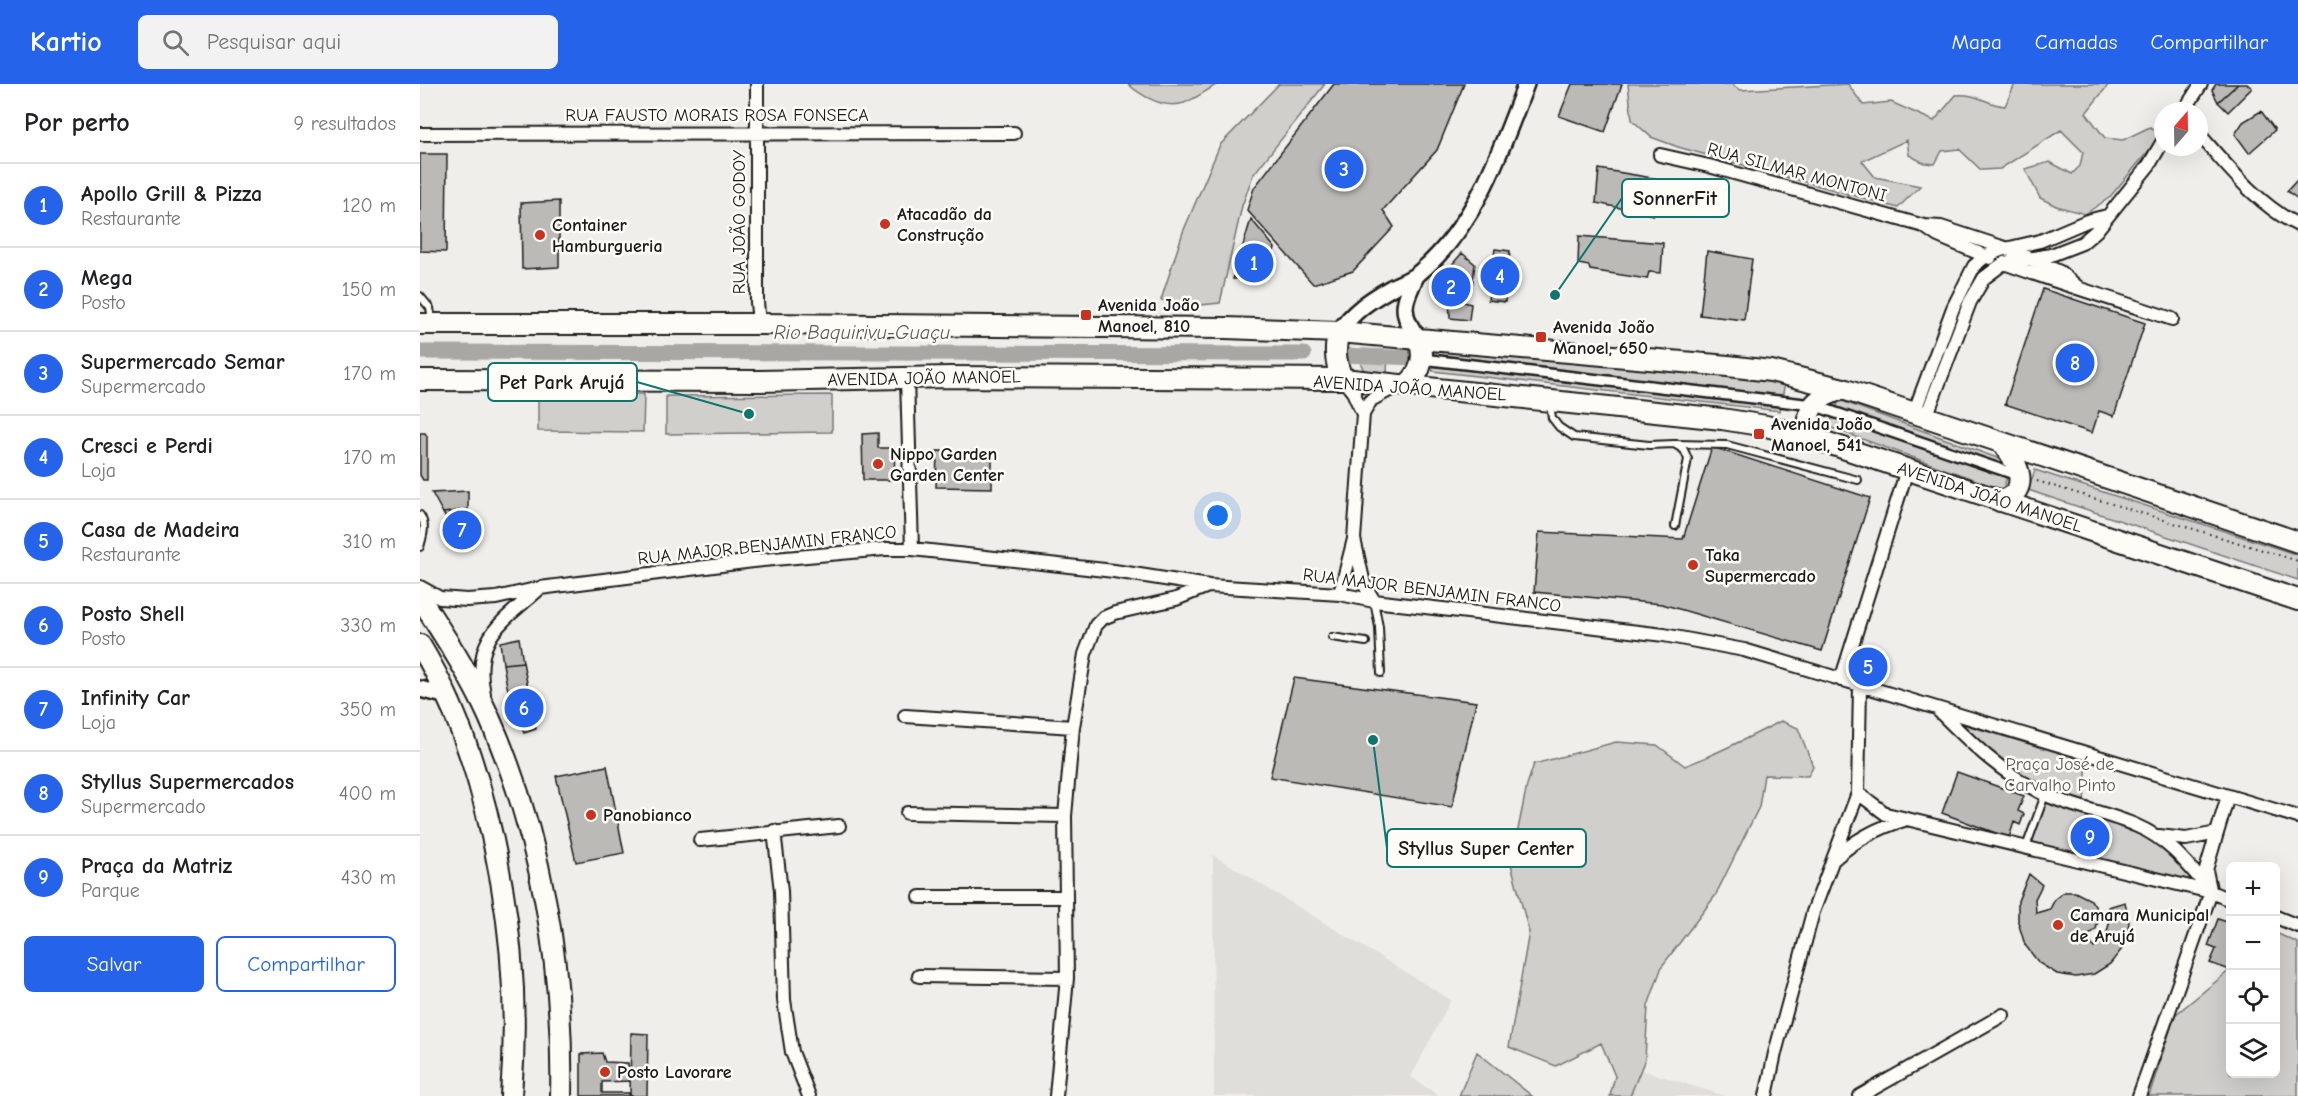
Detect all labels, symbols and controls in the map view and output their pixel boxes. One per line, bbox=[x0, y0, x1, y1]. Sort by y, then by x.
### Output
search box bbox=[138, 15, 558, 69]
text: Kartio bbox=[30, 26, 102, 58]
icon: search bbox=[159, 26, 192, 59]
text: Pesquisar aqui bbox=[207, 29, 341, 55]
text: Mapa bbox=[1951, 30, 2002, 54]
text: Camadas bbox=[2035, 30, 2118, 54]
text: Compartilhar bbox=[2151, 30, 2268, 54]
north arrow bbox=[2154, 102, 2208, 156]
street label: RUA FAUSTO MORAIS ROSA FONSECA bbox=[565, 105, 869, 126]
text: Por perto bbox=[24, 108, 130, 138]
text: 9 resultados bbox=[293, 112, 396, 135]
street label: RUA SILMAR MONTONI bbox=[1705, 138, 1889, 207]
pin: 3 bbox=[1324, 146, 1364, 191]
street label: RUA JOÃO GODOY bbox=[729, 149, 750, 294]
callout: SonnerFit bbox=[1622, 179, 1729, 217]
text: Apollo Grill & Pizza bbox=[81, 181, 262, 207]
text: SonnerFit bbox=[1633, 187, 1717, 210]
text: 1 bbox=[40, 194, 47, 217]
text: 120 m bbox=[342, 194, 396, 217]
place label: Atacadão da Construção bbox=[897, 204, 992, 246]
text: Restaurante bbox=[81, 207, 181, 230]
place label: Container Hamburgueria bbox=[552, 215, 663, 257]
marker: Atacadão da Construção bbox=[878, 217, 892, 231]
marker: Container Hamburgueria bbox=[533, 228, 547, 242]
pin: 1 bbox=[1234, 240, 1274, 285]
pin: 4 bbox=[1480, 254, 1520, 298]
pin: 2 bbox=[1432, 264, 1470, 310]
text: Mega bbox=[81, 265, 133, 291]
text: 2 bbox=[39, 278, 48, 301]
text: 150 m bbox=[342, 278, 396, 301]
text: Posto bbox=[81, 291, 126, 314]
place label: Avenida João Manoel, 810 bbox=[1098, 295, 1199, 337]
marker: Avenida João Manoel, 810 bbox=[1079, 308, 1093, 322]
place label: Avenida João Manoel, 650 bbox=[1553, 317, 1654, 359]
water label: Rio Baquirivu-Guaçu bbox=[774, 321, 950, 344]
marker: Avenida João Manoel, 650 bbox=[1534, 330, 1548, 344]
pin: 8 bbox=[2056, 340, 2094, 386]
text: Supermercado Semar bbox=[81, 349, 285, 375]
text: 3 bbox=[39, 362, 48, 385]
text: 170 m bbox=[343, 362, 396, 385]
callout: Pet Park Arujá bbox=[488, 363, 637, 401]
street label: AVENIDA JOÃO MANOEL bbox=[827, 366, 1021, 391]
text: Pet Park Arujá bbox=[499, 371, 625, 394]
street label: AVENIDA JOÃO MANOEL bbox=[1313, 371, 1507, 406]
text: Supermercado bbox=[81, 375, 206, 398]
place label: Avenida João Manoel, 541 bbox=[1771, 414, 1872, 456]
marker: Avenida João Manoel, 541 bbox=[1752, 427, 1766, 441]
text: Cresci e Perdi bbox=[81, 433, 213, 459]
place label: Nippo Garden Garden Center bbox=[890, 444, 1005, 486]
text: 4 bbox=[39, 446, 48, 469]
text: 170 m bbox=[343, 446, 396, 469]
marker: Nippo Garden Garden Center bbox=[871, 457, 885, 471]
street label: AVENIDA JOÃO MANOEL bbox=[1895, 458, 2085, 537]
text: Loja bbox=[81, 459, 116, 482]
your location bbox=[1203, 501, 1232, 530]
pin: 7 bbox=[442, 508, 482, 552]
text: Casa de Madeira bbox=[81, 517, 240, 543]
street label: RUA MAJOR BENJAMIN FRANCO bbox=[637, 521, 897, 570]
text: 5 bbox=[38, 530, 49, 553]
text: 310 m bbox=[343, 530, 396, 553]
text: Restaurante bbox=[81, 543, 181, 566]
place label: Taka Supermercado bbox=[1705, 545, 1816, 587]
marker: Taka Supermercado bbox=[1686, 558, 1700, 572]
street label: RUA MAJOR BENJAMIN FRANCO bbox=[1302, 564, 1562, 617]
text: Posto Shell bbox=[81, 601, 185, 627]
text: 6 bbox=[38, 614, 49, 637]
text: 330 m bbox=[340, 614, 396, 637]
text: Posto bbox=[81, 627, 126, 650]
pin: 5 bbox=[1848, 644, 1888, 690]
text: Infinity Car bbox=[81, 685, 190, 711]
pin: 6 bbox=[504, 686, 544, 730]
text: 7 bbox=[39, 698, 48, 721]
text: 350 m bbox=[340, 698, 396, 721]
text: Loja bbox=[81, 711, 116, 734]
park label: Praça José de Carvalho Pinto bbox=[2004, 754, 2116, 796]
text: Styllus Supermercados bbox=[81, 769, 294, 795]
text: 8 bbox=[38, 782, 49, 805]
text: 400 m bbox=[339, 782, 396, 805]
text: Supermercado bbox=[81, 795, 206, 818]
place label: Panobianco bbox=[603, 805, 692, 826]
marker: Panobianco bbox=[584, 808, 598, 822]
pin: 9 bbox=[2070, 814, 2110, 860]
callout: Styllus Super Center bbox=[1387, 829, 1586, 867]
text: Styllus Super Center bbox=[1398, 837, 1574, 860]
text: Praça da Matriz bbox=[81, 853, 232, 879]
map controls bbox=[2226, 862, 2280, 1078]
button: + bbox=[2226, 862, 2280, 916]
text: 9 bbox=[38, 866, 49, 889]
text: 430 m bbox=[341, 866, 396, 889]
text: Parque bbox=[81, 879, 140, 902]
place label: Camara Municipal de Arujá bbox=[2070, 905, 2209, 947]
button: − bbox=[2226, 916, 2280, 970]
marker: Camara Municipal de Arujá bbox=[2051, 918, 2065, 932]
button: Salvar bbox=[24, 936, 204, 992]
button: Compartilhar bbox=[216, 936, 396, 992]
button: locate bbox=[2226, 970, 2280, 1024]
button: layers bbox=[2226, 1024, 2280, 1078]
place label: Posto Lavorare bbox=[617, 1062, 732, 1083]
marker: Posto Lavorare bbox=[598, 1065, 612, 1079]

